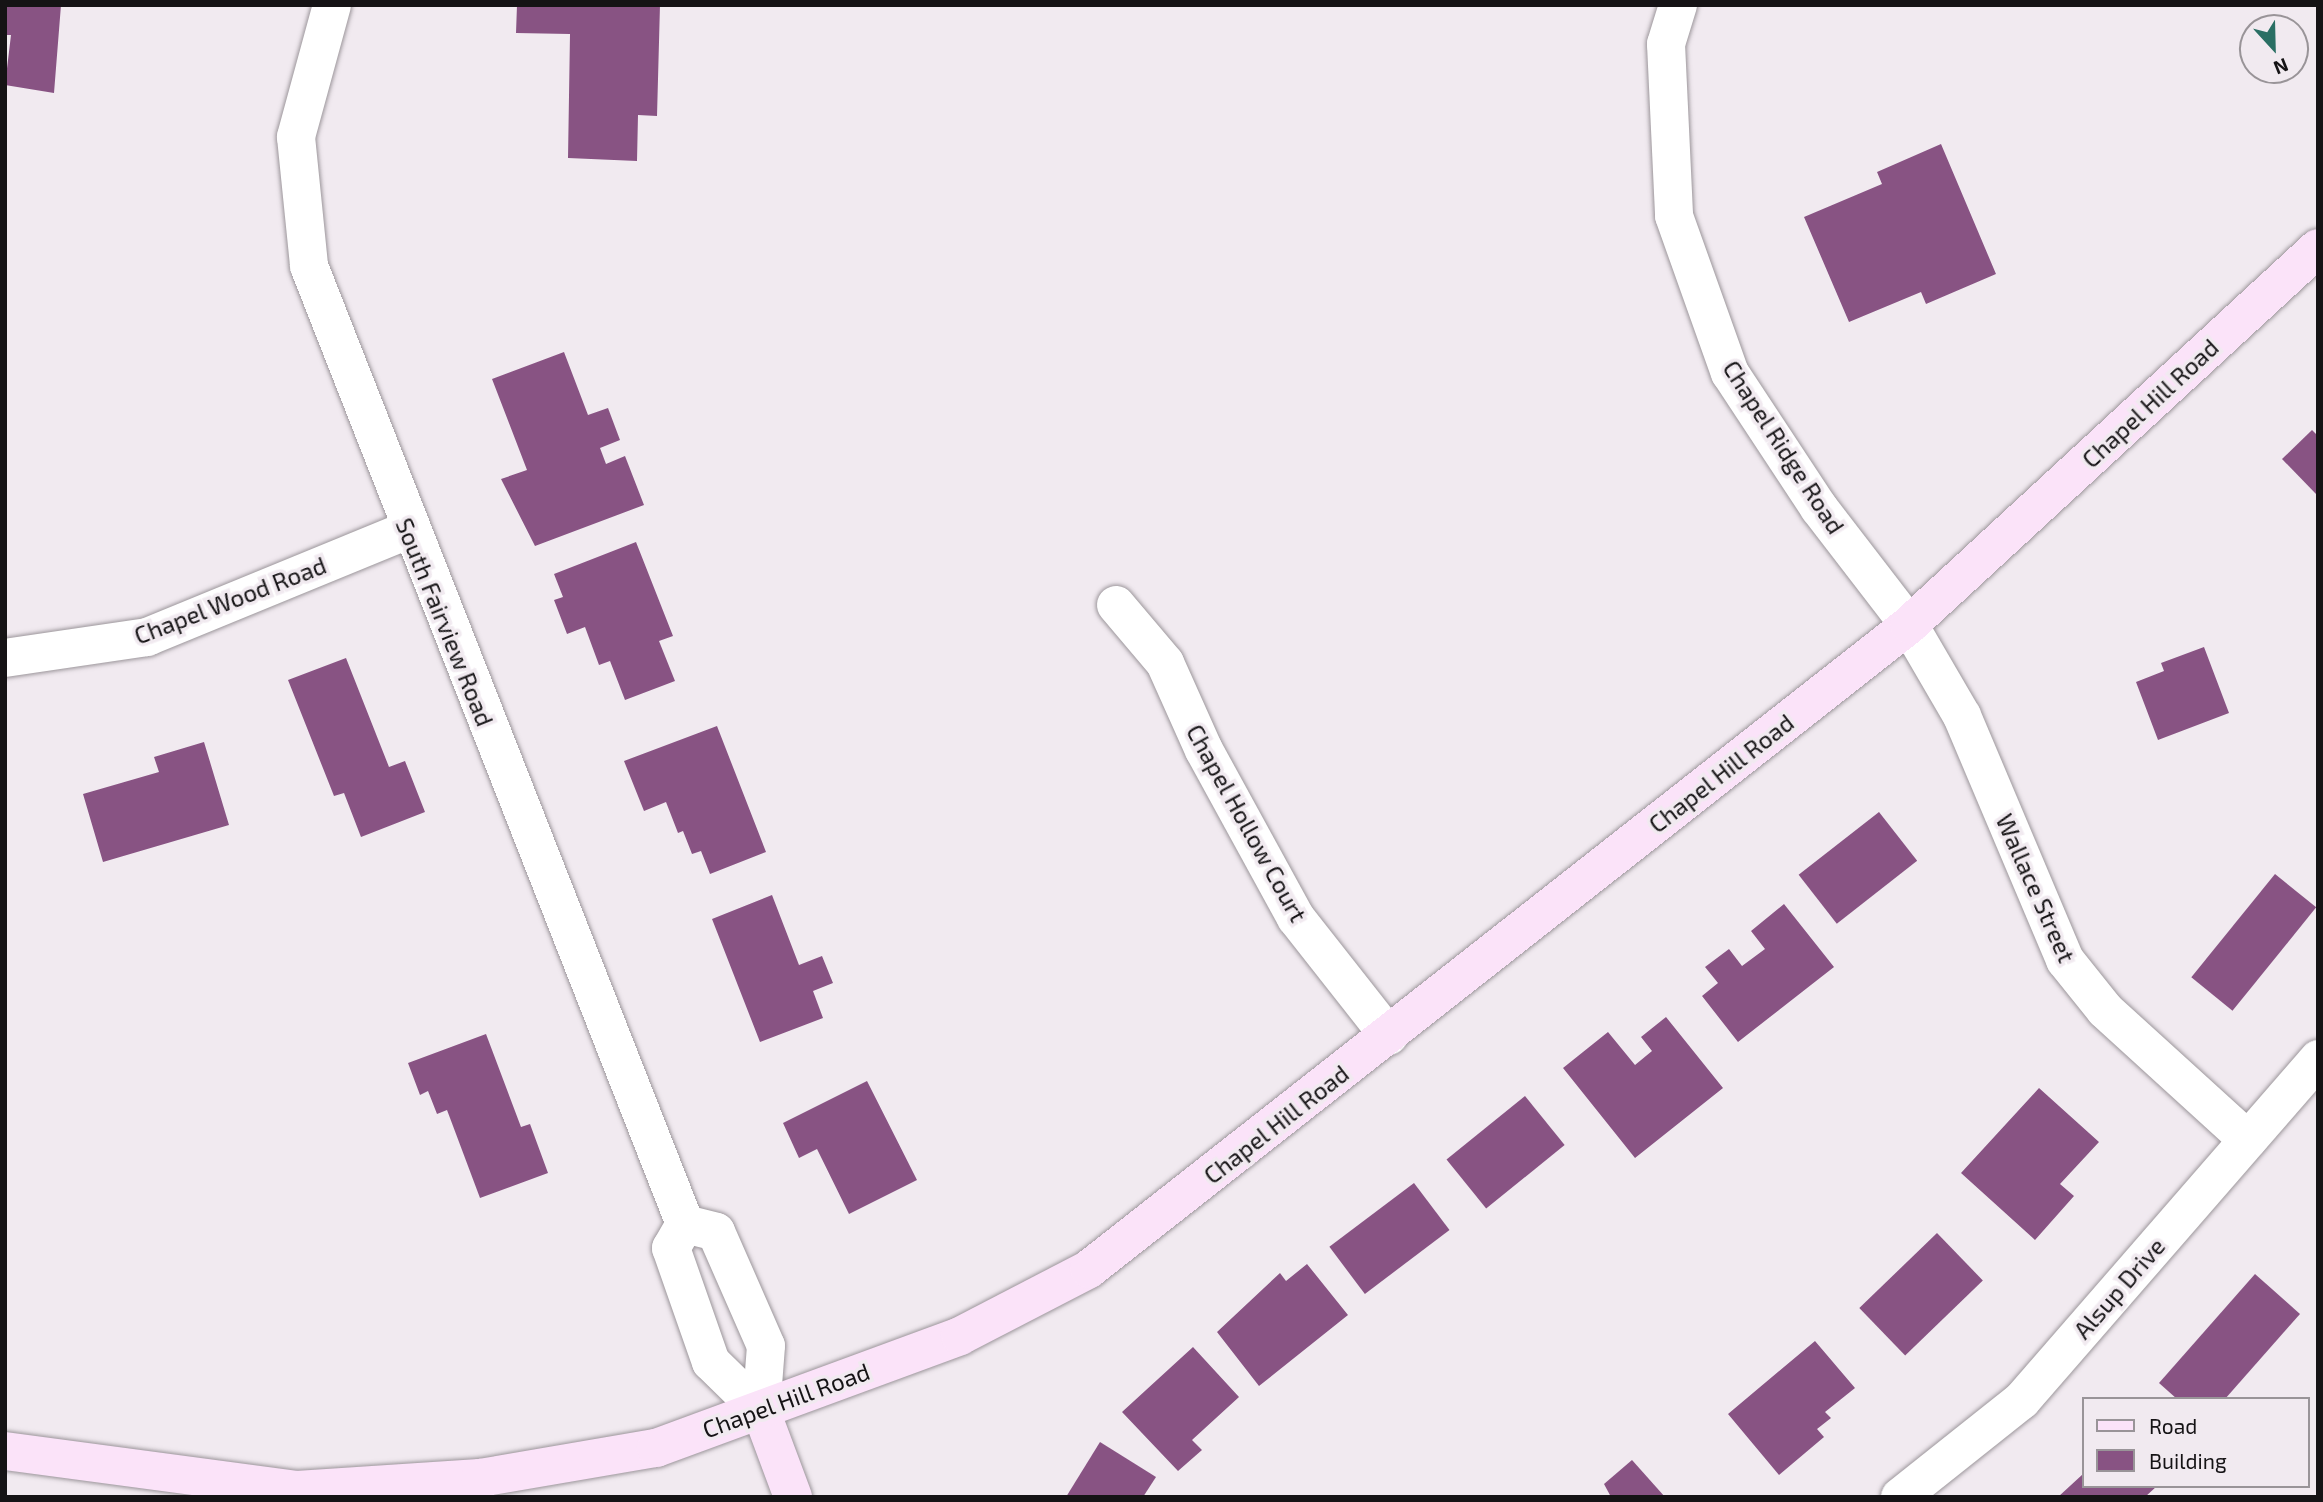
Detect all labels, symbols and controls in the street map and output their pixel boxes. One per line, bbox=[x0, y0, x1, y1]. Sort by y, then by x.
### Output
north arrow bbox=[2239, 14, 2309, 84]
text: N bbox=[2271, 54, 2292, 80]
street label: Chapel Hill Road bbox=[2075, 332, 2225, 474]
street label: Chapel Ridge Road bbox=[1717, 355, 1851, 539]
street label: South Fairview Road bbox=[390, 514, 500, 730]
street label: Chapel Wood Road bbox=[130, 550, 330, 650]
street label: Chapel Hill Road bbox=[1642, 707, 1800, 839]
street label: Chapel Hollow Court bbox=[1180, 719, 1314, 927]
street label: Wallace Street bbox=[1990, 809, 2082, 967]
street label: Chapel Hill Road bbox=[1197, 1058, 1355, 1190]
street label: Alsup Drive bbox=[2067, 1232, 2171, 1344]
street label: Chapel Hill Road bbox=[698, 1356, 874, 1444]
legend bbox=[2082, 1397, 2309, 1488]
text: Road bbox=[2149, 1413, 2197, 1438]
text: Building bbox=[2149, 1448, 2227, 1473]

